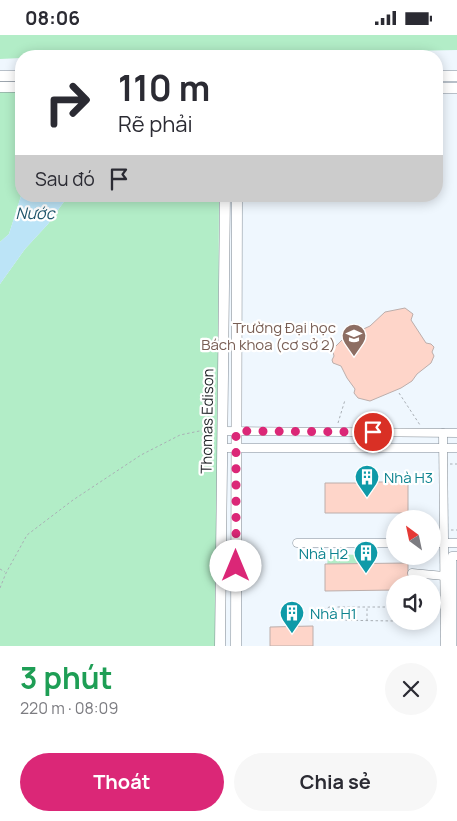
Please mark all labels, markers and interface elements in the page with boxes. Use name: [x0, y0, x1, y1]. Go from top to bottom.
text: 08:06: [25, 5, 80, 31]
text: 110 m: [118, 64, 210, 112]
icon: right: [35, 70, 100, 135]
text: Rẽ phải: [118, 109, 193, 139]
icon: arrive: [105, 165, 133, 193]
text: Sau đó: [35, 166, 95, 192]
water label: Nước: [15, 202, 56, 224]
place label: Trường Đại học Bách khoa (cơ sở 2): [201, 317, 336, 355]
school or university icon: Trường Đại học Bách khoa (cơ sở 2): [341, 323, 367, 357]
street label: Thomas Edison: [196, 368, 218, 474]
pin: [352, 411, 394, 453]
icon: arrive: [359, 418, 387, 446]
building icon: Nhà H3: [354, 464, 380, 498]
place label: Nhà H3: [384, 467, 433, 488]
north arrow: [386, 510, 441, 565]
map controls: [386, 510, 441, 630]
position arrow: [209, 539, 261, 591]
building icon: Nhà H2: [353, 540, 379, 574]
place label: Nhà H2: [299, 543, 348, 564]
button: sound: [386, 575, 441, 630]
building icon: Nhà H1: [279, 600, 305, 634]
place label: Nhà H1: [310, 603, 357, 624]
text: 3 phút: [20, 657, 112, 698]
button: close: [385, 663, 437, 715]
text: 220 m · 08:09: [20, 697, 118, 719]
button: Thoát: [20, 753, 224, 811]
button: Chia sẻ: [234, 753, 437, 811]

